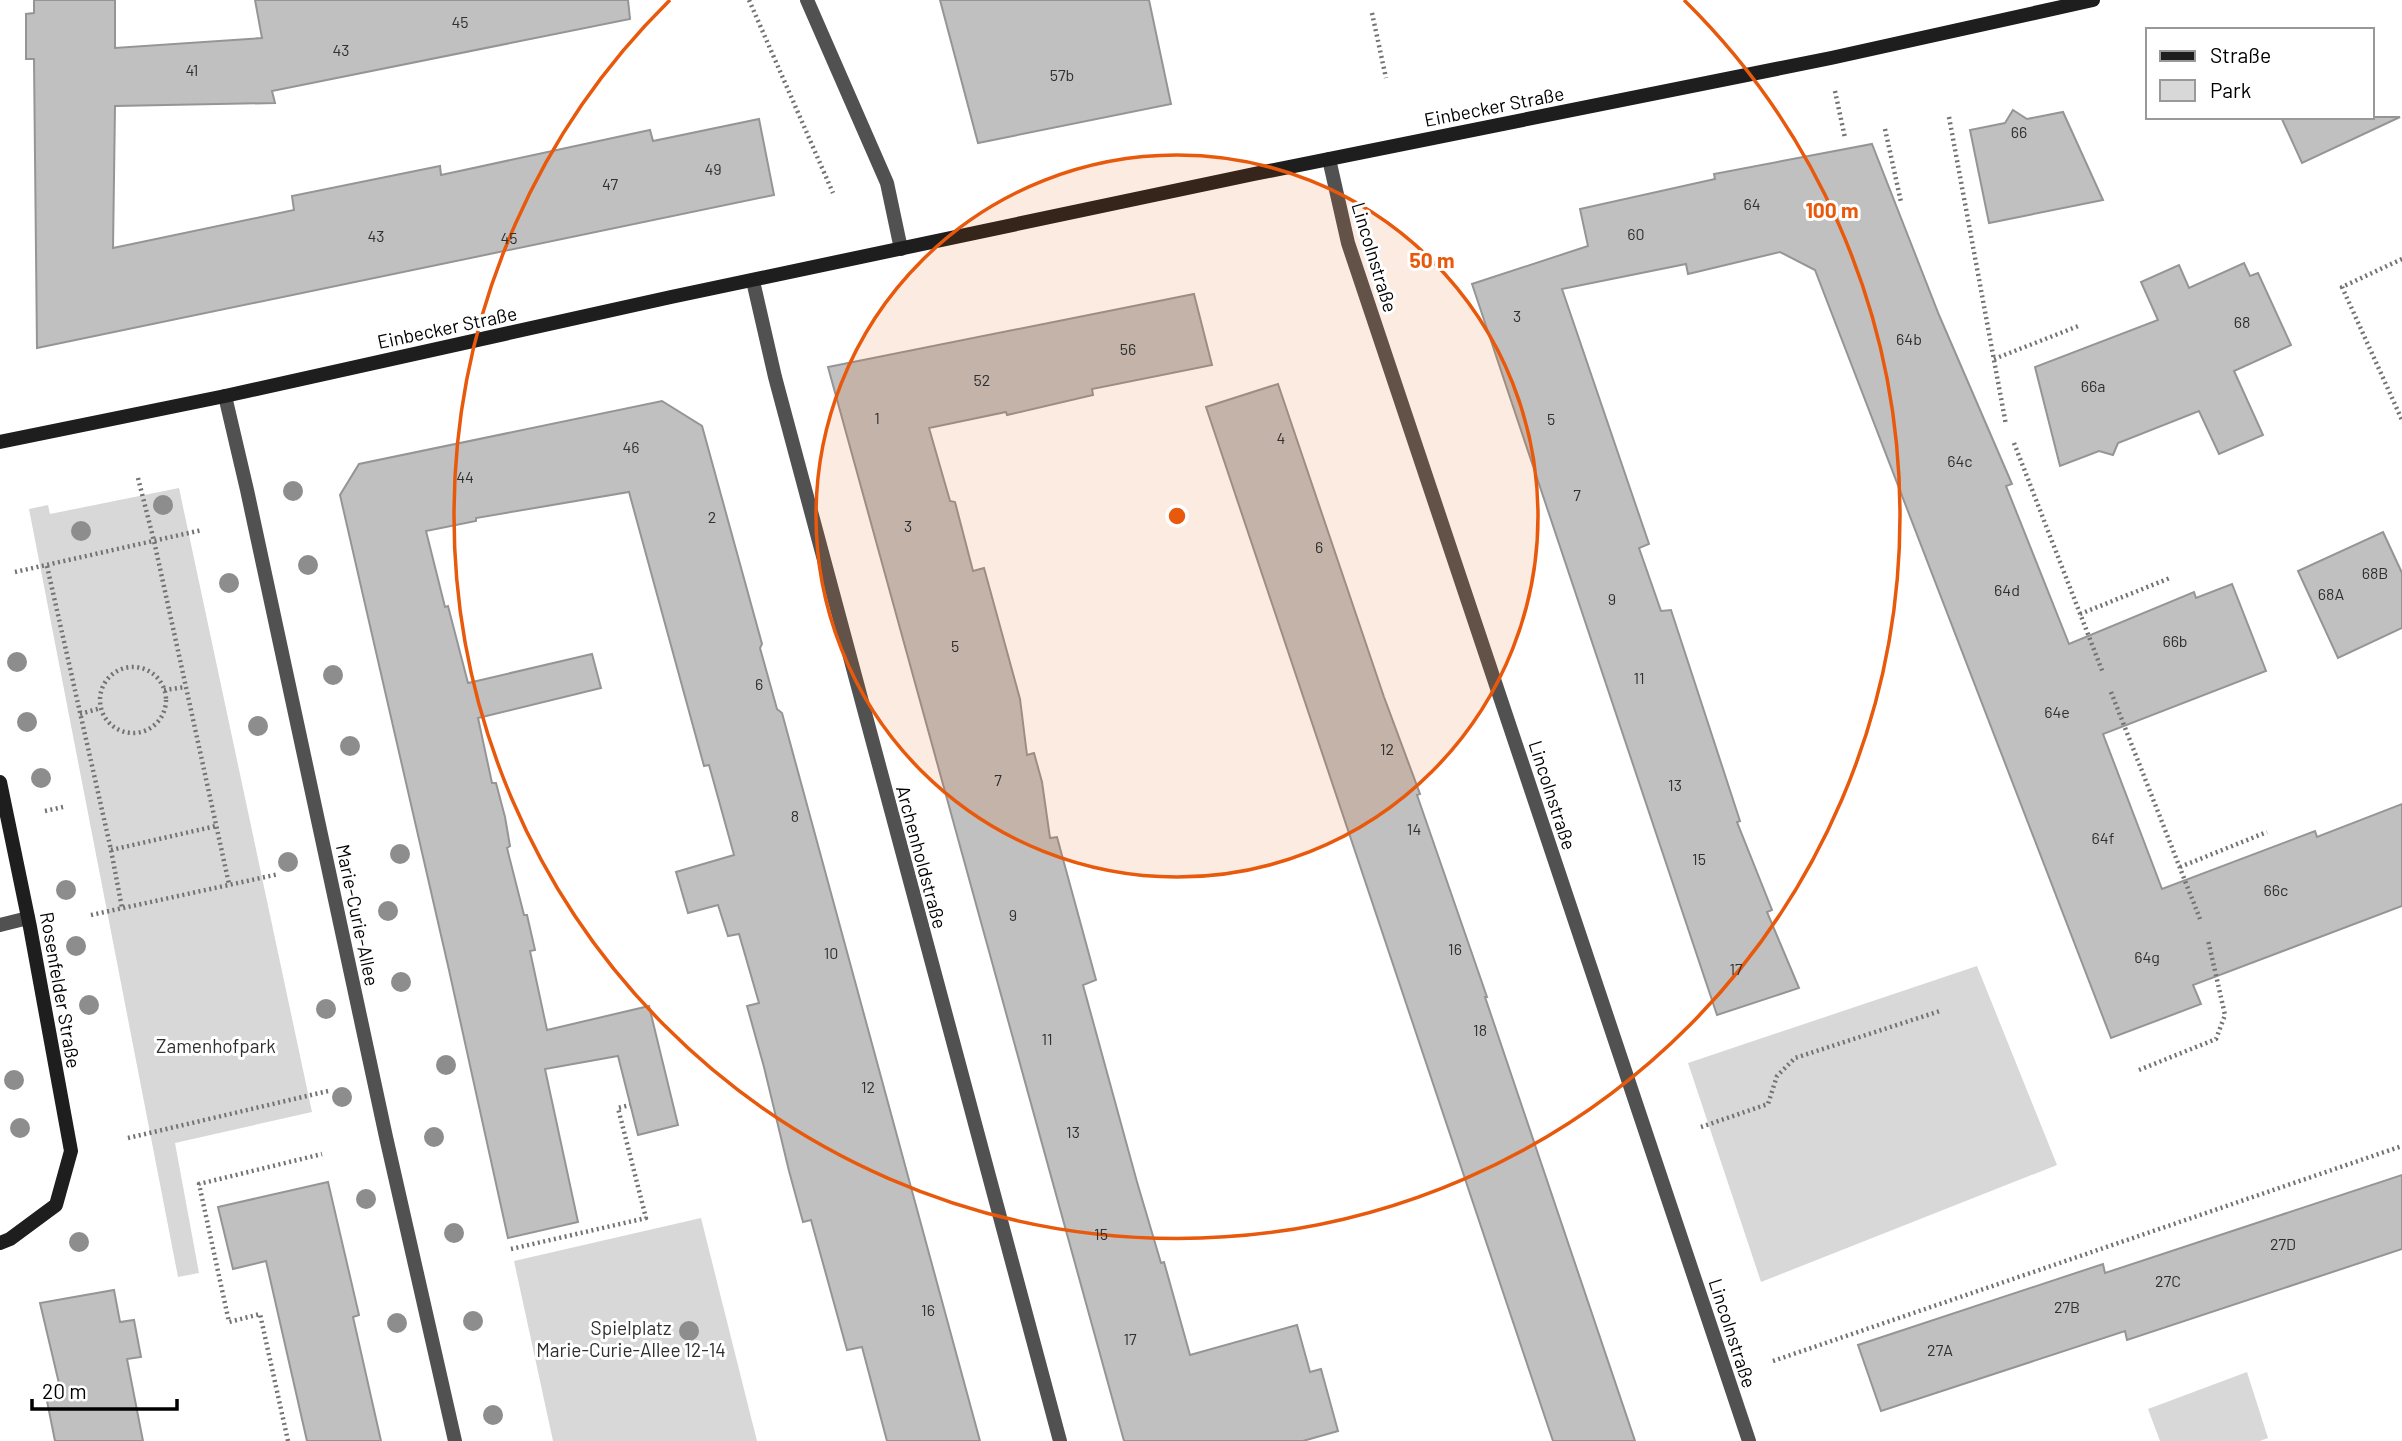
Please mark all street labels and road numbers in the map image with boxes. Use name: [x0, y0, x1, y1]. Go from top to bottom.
street label: Einbecker Straße: [1422, 81, 1566, 131]
street label: Lincolnstraße: [1347, 199, 1403, 315]
street label: Einbecker Straße: [375, 301, 519, 353]
street label: Lincolnstraße: [1524, 737, 1582, 853]
street label: Archenholdstraße: [892, 783, 952, 931]
street label: Marie-Curie-Allee: [332, 842, 384, 988]
street label: Rosenfelder Straße: [36, 910, 86, 1070]
street label: Lincolnstraße: [1704, 1275, 1762, 1391]

